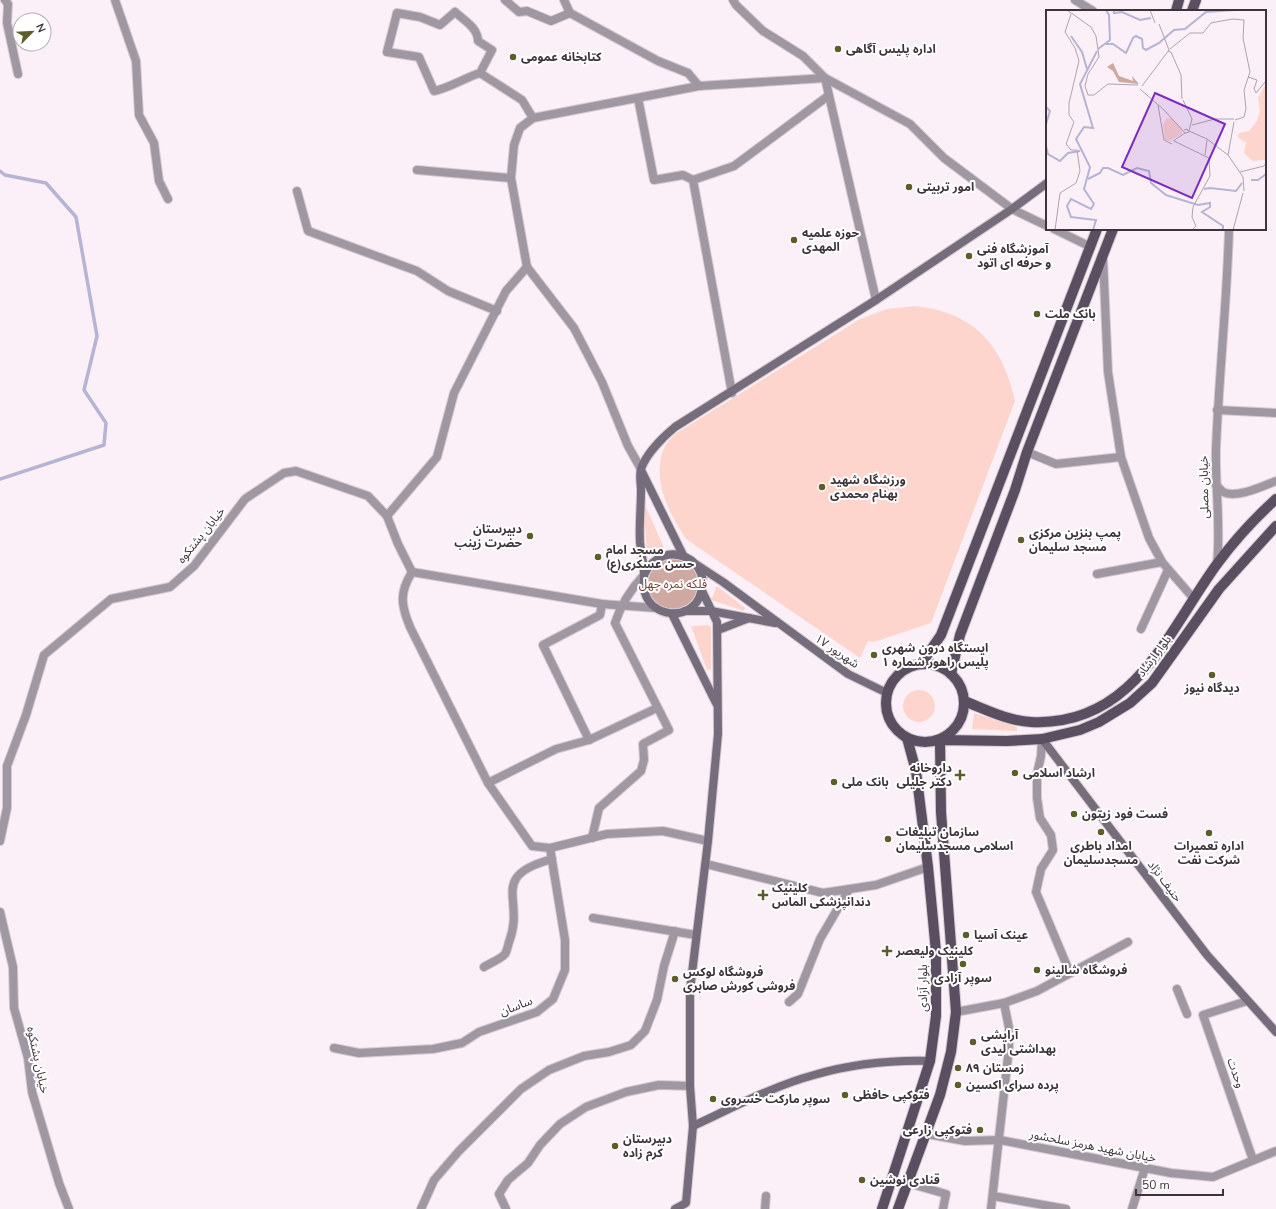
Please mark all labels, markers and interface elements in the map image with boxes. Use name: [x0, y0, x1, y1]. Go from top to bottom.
inset map: [1046, 10, 1266, 230]
north arrow: [12, 12, 52, 52]
text: N: [32, 21, 49, 35]
place label: اداره پلیس آگاهی: [846, 41, 936, 58]
marker: اداره پلیس آگاهی: [833, 44, 843, 54]
place label: کتابخانه عمومی: [521, 49, 602, 65]
marker: کتابخانه عمومی: [508, 52, 518, 62]
place label: امور تربیتی: [917, 179, 974, 195]
marker: امور تربیتی: [904, 182, 914, 192]
place label: حوزه علمیه المهدی: [802, 225, 859, 255]
marker: حوزه علمیه المهدی: [789, 235, 799, 245]
place label: آموزشگاه فنی و حرفه ای اتود: [977, 241, 1051, 271]
marker: آموزشگاه فنی و حرفه ای اتود: [964, 251, 974, 261]
place label: بانک ملت: [1045, 306, 1096, 322]
marker: بانک ملت: [1032, 309, 1042, 319]
street label: خیابان مصلی: [1195, 455, 1213, 519]
place label: ورزشگاه شهید بهنام محمدی: [830, 472, 906, 503]
marker: ورزشگاه شهید بهنام محمدی: [817, 482, 827, 492]
street label: خیابان پشتکوه: [173, 504, 229, 566]
place label: دبیرستان حضرت زینب: [454, 521, 522, 551]
place label: پمپ بنزین مرکزی مسجد سلیمان: [1029, 525, 1121, 555]
marker: دبیرستان حضرت زینب: [525, 531, 535, 541]
marker: پمپ بنزین مرکزی مسجد سلیمان: [1016, 535, 1026, 545]
place label: مسجد امام حسن عسکری(ع): [606, 542, 695, 573]
marker: مسجد امام حسن عسکری(ع): [593, 552, 603, 562]
park label: فلکه نمره چهل: [639, 576, 707, 592]
street label: ۱۷ شهریور: [812, 630, 862, 672]
street label: بلوار ارشاد: [1133, 632, 1175, 680]
place label: ایستگاه درون شهری پلیس راهور شماره ۱: [882, 640, 989, 671]
marker: ایستگاه درون شهری پلیس راهور شماره ۱: [869, 650, 879, 660]
marker: دیدگاه نیوز: [1207, 670, 1217, 680]
place label: دیدگاه نیوز: [1183, 680, 1240, 696]
place label: داروخانه دکتر جلیلی: [896, 760, 952, 790]
place label: ارشاد اسلامی: [1023, 765, 1095, 781]
marker: ارشاد اسلامی: [1010, 768, 1020, 778]
marker: داروخانه دکتر جلیلی: [955, 770, 965, 780]
place label: بانک ملی: [842, 774, 889, 790]
marker: بانک ملی: [829, 777, 839, 787]
place label: فست فود زیتون: [1082, 806, 1168, 822]
marker: فست فود زیتون: [1069, 809, 1079, 819]
place label: سازمان تبلیغات اسلامی مسجدسلیمان: [896, 824, 1013, 854]
marker: امداد باطری مسجدسلیمان: [1096, 827, 1106, 837]
marker: اداره تعمیرات شرکت نفت: [1204, 828, 1214, 838]
marker: سازمان تبلیغات اسلامی مسجدسلیمان: [883, 834, 893, 844]
place label: امداد باطری مسجدسلیمان: [1064, 838, 1138, 868]
place label: اداره تعمیرات شرکت نفت: [1174, 838, 1244, 868]
street label: حنیف نژاد: [1144, 857, 1186, 905]
place label: کلینیک دندانپزشکی الماس: [772, 880, 871, 911]
marker: کلینیک دندانپزشکی الماس: [757, 889, 769, 901]
place label: عینک آسیا: [974, 927, 1029, 943]
marker: عینک آسیا: [961, 930, 971, 940]
place label: کلینیک ولیعصر: [895, 943, 974, 959]
marker: کلینیک ولیعصر: [881, 945, 893, 957]
marker: سوپر آزادی: [958, 959, 968, 969]
place label: فروشگاه شالینو: [1045, 962, 1127, 978]
place label: فروشگاه لوکس فروشی کورش صابری: [683, 964, 795, 994]
street label: بلوار آزادی: [915, 964, 931, 1012]
marker: فروشگاه شالینو: [1032, 965, 1042, 975]
place label: سوپر آزادی: [934, 970, 992, 987]
marker: فروشگاه لوکس فروشی کورش صابری: [670, 974, 680, 984]
street label: ساسان: [497, 992, 535, 1020]
street label: خیابان پشتکوه: [23, 1025, 53, 1095]
place label: آرایشی بهداشتی لیدی: [981, 1027, 1056, 1057]
marker: آرایشی بهداشتی لیدی: [968, 1037, 978, 1047]
street label: وحدت: [1223, 1056, 1249, 1090]
place label: زمستان ۸۹: [966, 1060, 1024, 1076]
marker: زمستان ۸۹: [953, 1063, 963, 1073]
place label: پرده سرای اکسین: [966, 1077, 1059, 1094]
marker: پرده سرای اکسین: [953, 1080, 963, 1090]
place label: فتوکپی حافظی: [853, 1087, 930, 1104]
marker: فتوکپی حافظی: [840, 1090, 850, 1100]
place label: سوپر مارکت خسروی: [721, 1091, 830, 1108]
marker: سوپر مارکت خسروی: [708, 1094, 718, 1104]
place label: فتوکپی زارعی: [903, 1122, 972, 1139]
marker: فتوکپی زارعی: [975, 1125, 985, 1135]
street label: خیابان شهید هرمز سلحشور: [1027, 1126, 1158, 1166]
place label: دبیرستان کرم زاده: [623, 1131, 672, 1162]
marker: دبیرستان کرم زاده: [610, 1141, 620, 1151]
scale bar: [1136, 1171, 1223, 1197]
place label: قنادی نوشین: [870, 1172, 940, 1188]
marker: قنادی نوشین: [857, 1175, 867, 1185]
text: 50 m: [1142, 1177, 1170, 1193]

